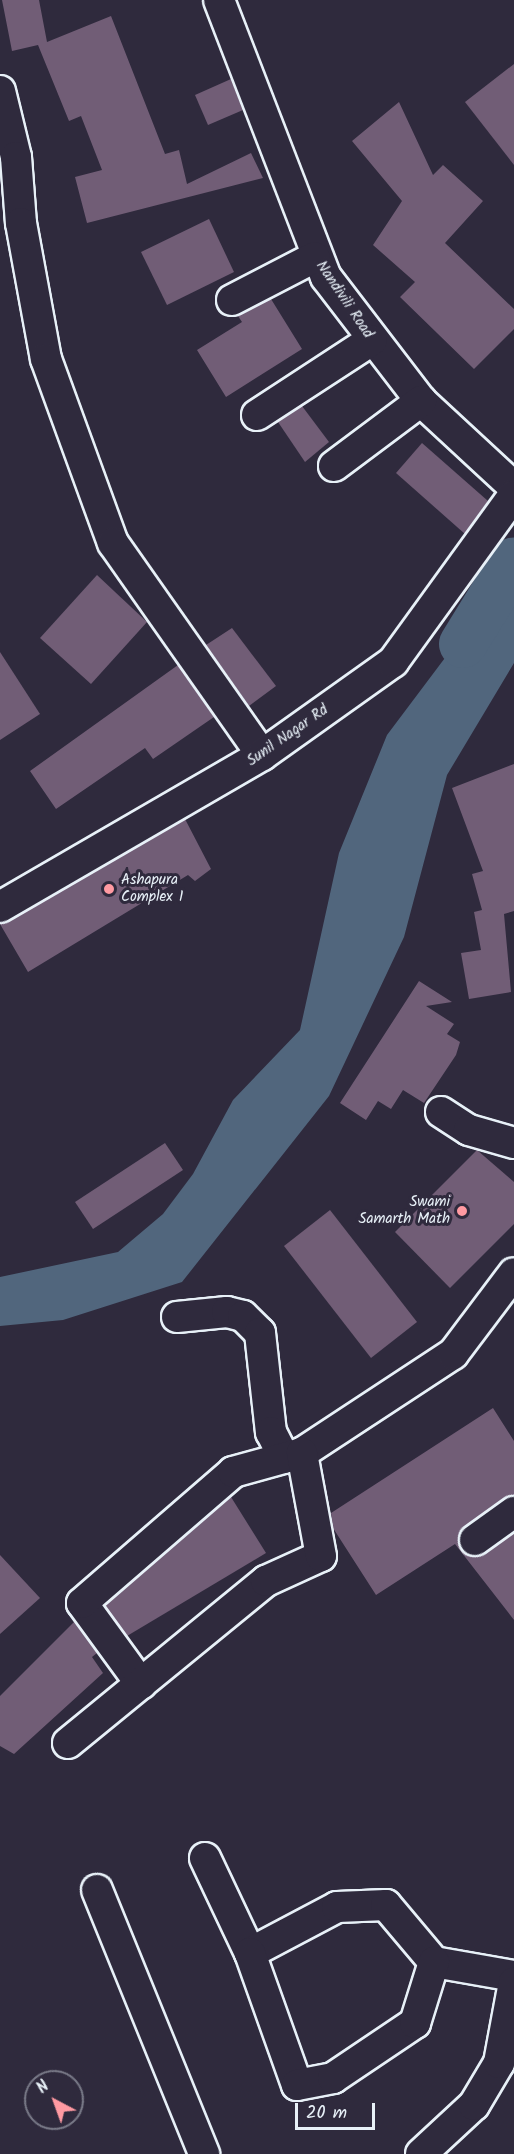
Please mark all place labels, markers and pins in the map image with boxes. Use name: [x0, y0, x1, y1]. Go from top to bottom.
place label: Ashapura Complex 1: [121, 871, 183, 906]
marker: Ashapura Complex 1: [102, 882, 116, 896]
place label: Swami Samarth Math: [358, 1193, 450, 1228]
marker: Swami Samarth Math: [455, 1204, 469, 1218]

